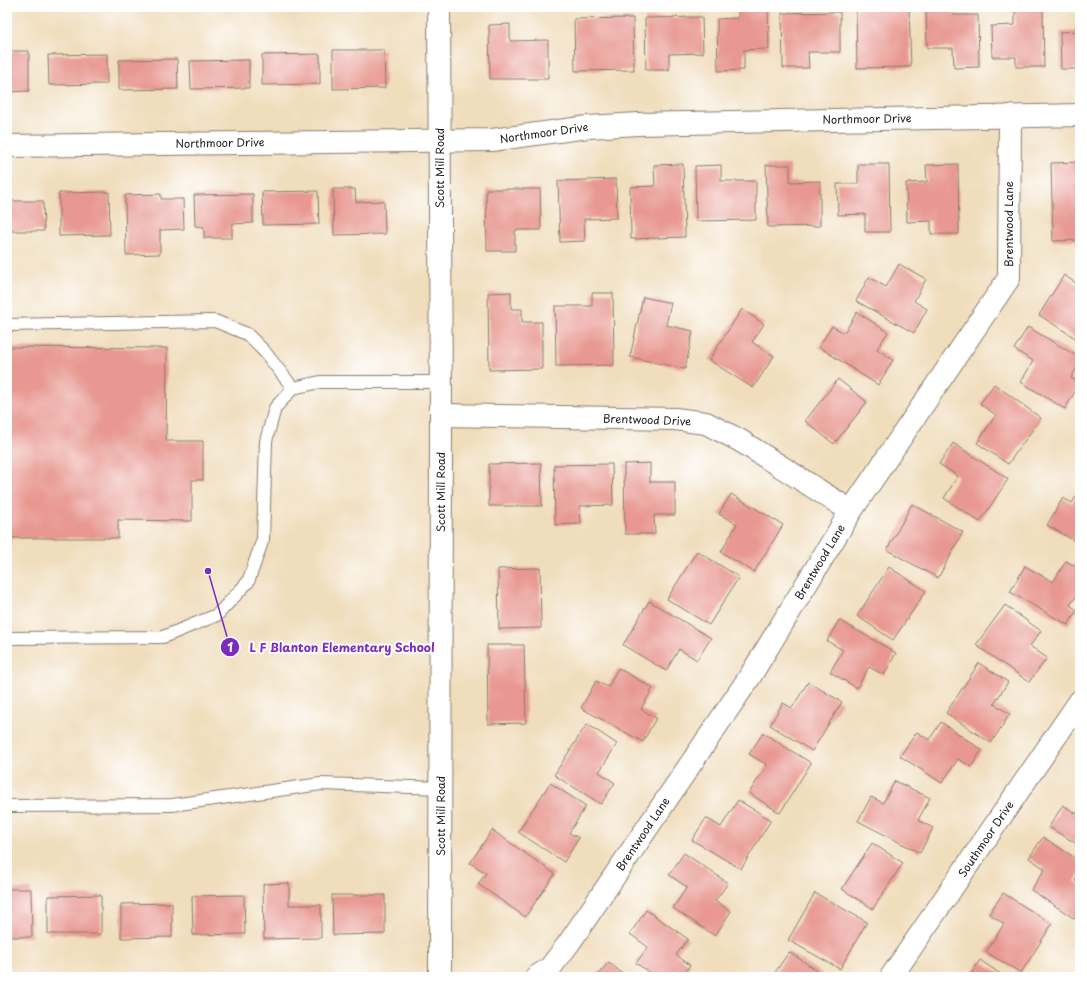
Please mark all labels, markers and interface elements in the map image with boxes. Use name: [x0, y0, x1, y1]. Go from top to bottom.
street label: Northmoor Drive: [822, 109, 912, 128]
street label: Northmoor Drive: [499, 118, 589, 147]
street label: Scott Mill Road: [431, 128, 448, 208]
street label: Northmoor Drive: [175, 133, 265, 152]
street label: Brentwood Lane: [1000, 181, 1017, 267]
street label: Brentwood Drive: [603, 409, 692, 430]
street label: Scott Mill Road: [432, 452, 449, 532]
street label: Brentwood Lane: [790, 521, 849, 603]
callout: L F Blanton Elementary School: [220, 635, 443, 659]
text: 1: [227, 638, 233, 656]
text: L F Blanton Elementary School: [249, 638, 435, 656]
street label: Scott Mill Road: [432, 776, 449, 856]
street label: Brentwood Lane: [612, 793, 674, 874]
street label: Southmoor Drive: [954, 797, 1018, 880]

